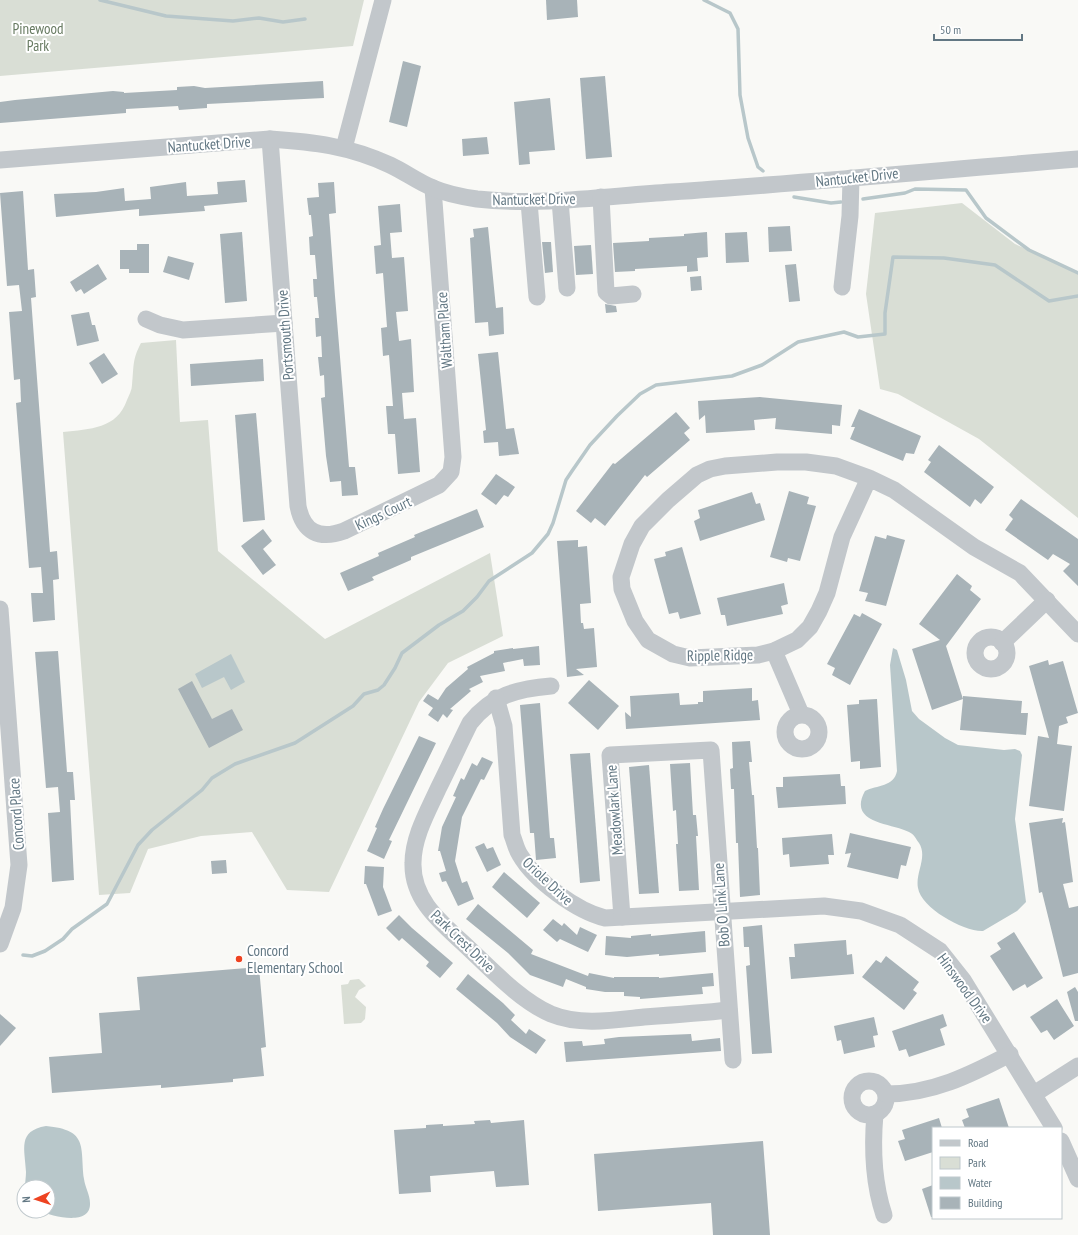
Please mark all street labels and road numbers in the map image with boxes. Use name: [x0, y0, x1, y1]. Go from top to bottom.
street label: Nantucket Drive: [167, 132, 251, 156]
street label: Nantucket Drive: [815, 163, 899, 191]
street label: Nantucket Drive: [492, 189, 576, 209]
street label: Portsmouth Drive: [272, 289, 298, 381]
street label: Waltham Place: [432, 291, 456, 369]
street label: Kings Court: [352, 492, 414, 534]
street label: Ripple Ridge: [687, 645, 753, 665]
street label: Meadowlark Lane: [601, 764, 627, 856]
street label: Concord Place: [4, 777, 28, 851]
street label: Oriole Drive: [519, 853, 577, 909]
street label: Bob O Link Lane: [709, 862, 733, 948]
street label: Park Crest Drive: [427, 906, 499, 976]
street label: Hinswood Drive: [933, 949, 997, 1027]

